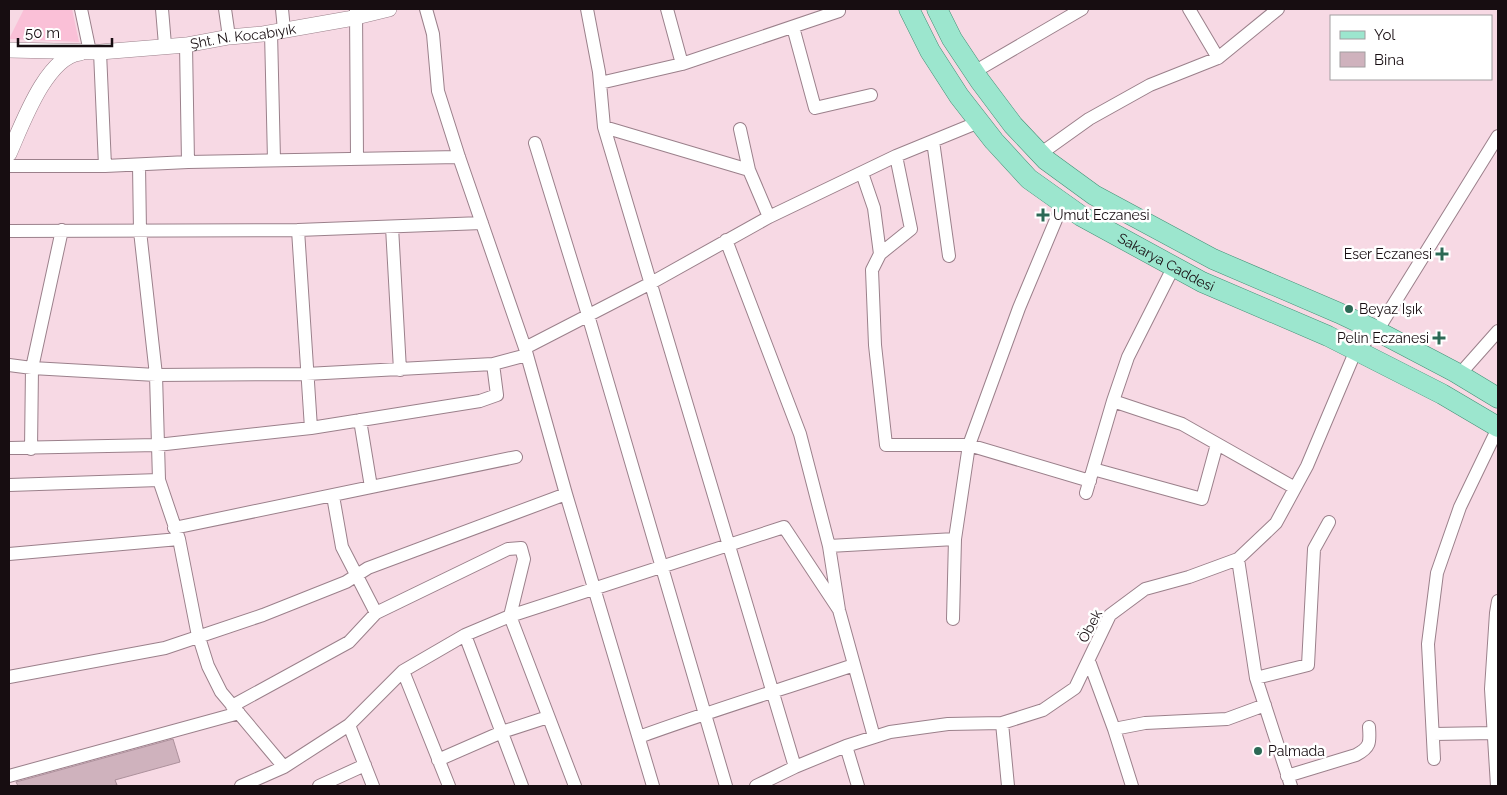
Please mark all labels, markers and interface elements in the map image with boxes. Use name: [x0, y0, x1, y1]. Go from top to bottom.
scale bar: [18, 15, 111, 47]
legend: [1330, 15, 1492, 80]
street label: Şht. N. Kocabıyık: [189, 20, 298, 52]
text: 50 m: [25, 24, 60, 42]
text: Yol: [1374, 26, 1396, 44]
text: Bina: [1374, 51, 1404, 69]
place label: Umut Eczanesi: [1053, 207, 1150, 223]
marker: Umut Eczanesi: [1037, 209, 1049, 221]
street label: Sakarya Caddesi: [1115, 230, 1217, 294]
place label: Eser Eczanesi: [1344, 246, 1432, 262]
marker: Eser Eczanesi: [1436, 248, 1448, 260]
place label: Beyaz Işık: [1359, 301, 1423, 317]
marker: Beyaz Işık: [1343, 303, 1355, 315]
place label: Pelin Eczanesi: [1337, 330, 1429, 346]
marker: Pelin Eczanesi: [1433, 332, 1445, 344]
street label: Öbek: [1073, 605, 1106, 645]
place label: Palmada: [1268, 743, 1325, 759]
marker: Palmada: [1252, 745, 1264, 757]

